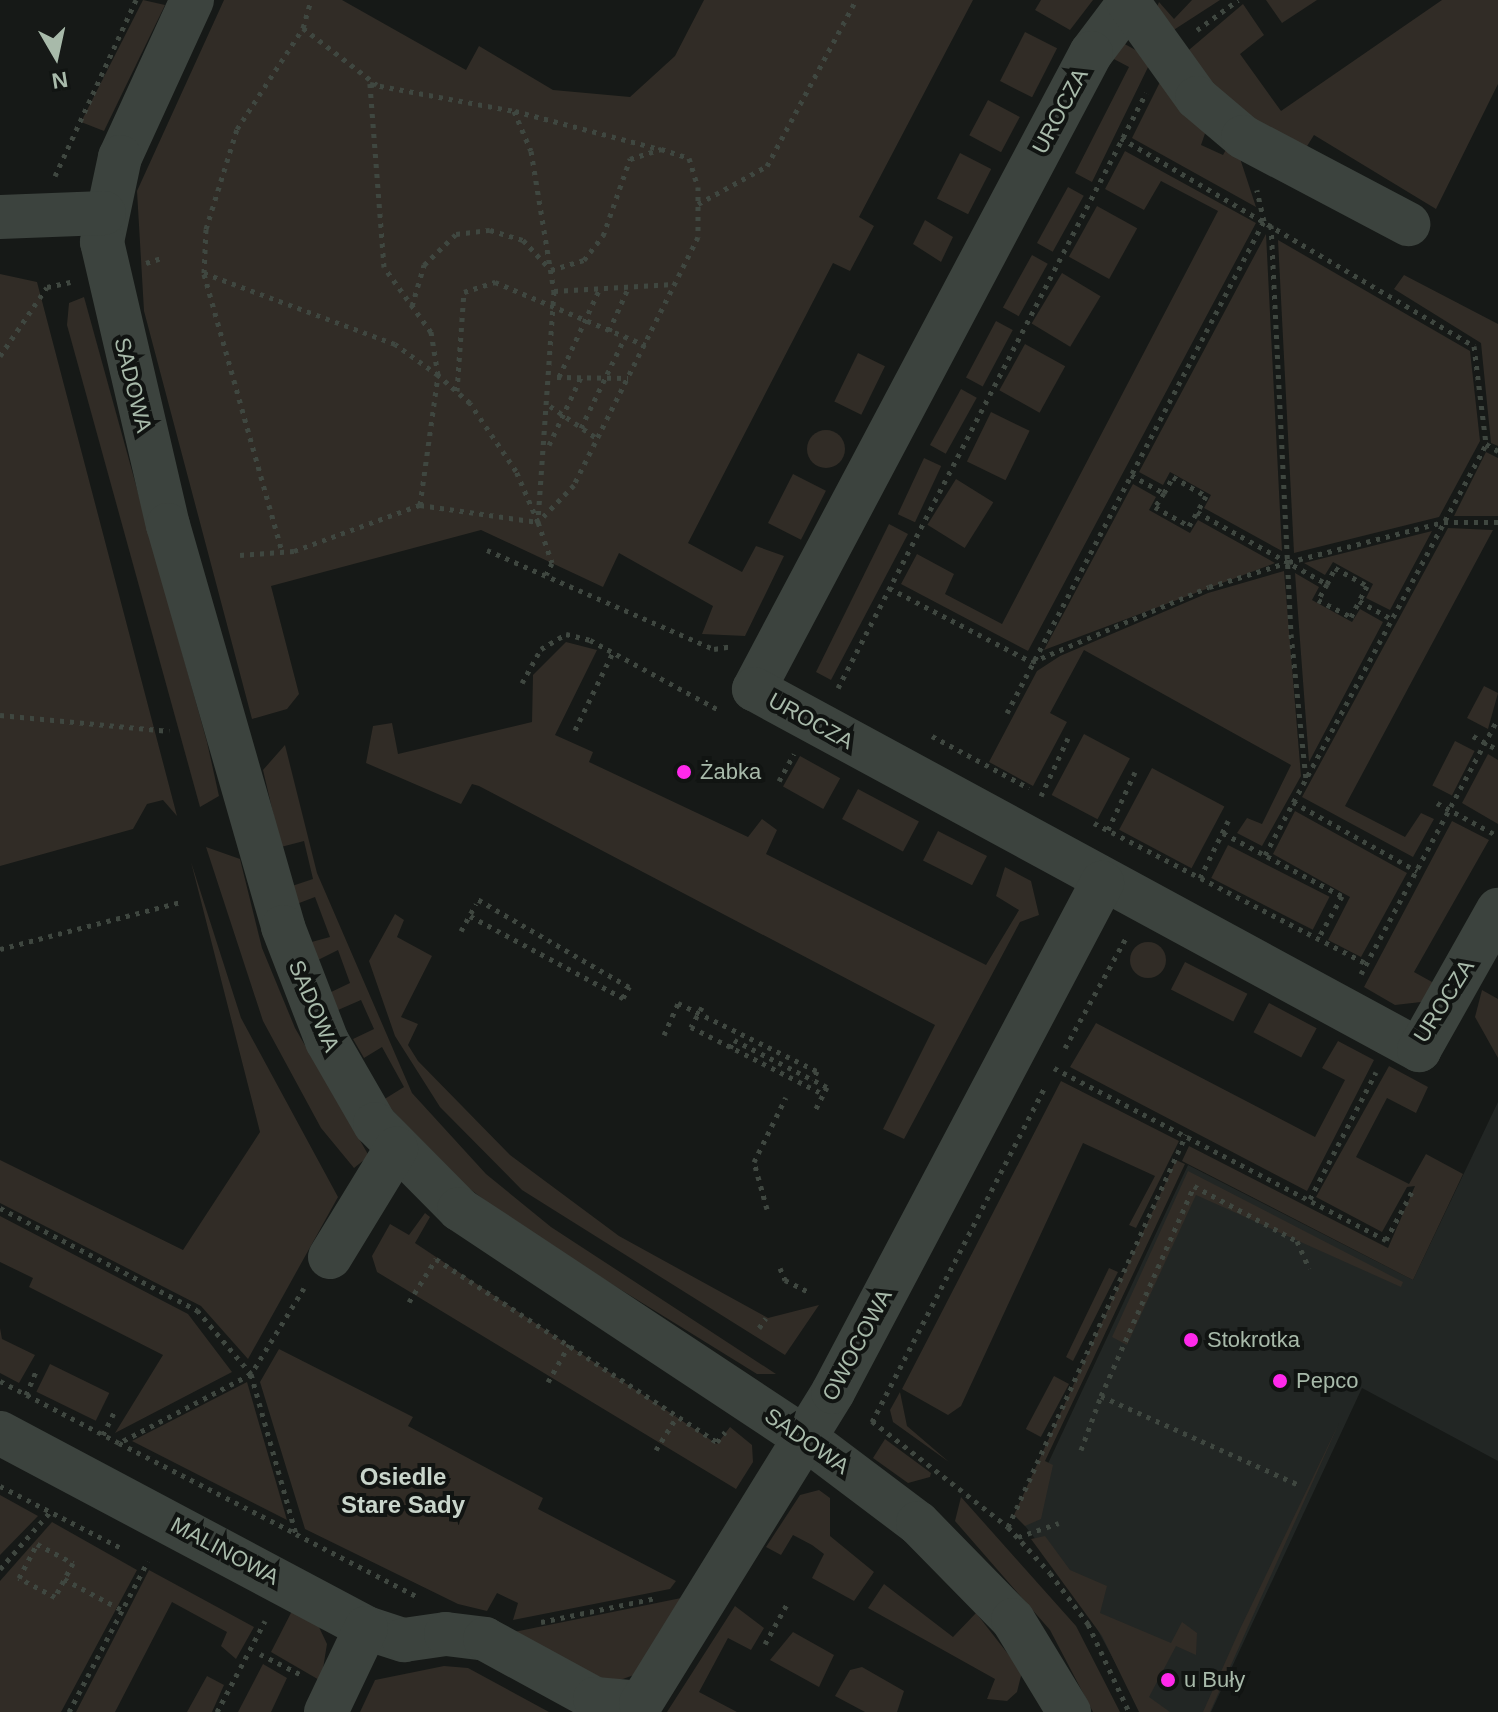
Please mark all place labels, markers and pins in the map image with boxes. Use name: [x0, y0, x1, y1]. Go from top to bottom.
place label: Żabka: [700, 759, 761, 785]
marker: Żabka: [675, 763, 693, 781]
place label: Stokrotka: [1207, 1327, 1300, 1353]
marker: Stokrotka: [1182, 1331, 1200, 1349]
place label: Pepco: [1296, 1368, 1358, 1394]
marker: Pepco: [1271, 1372, 1289, 1390]
place label: u Buły: [1184, 1667, 1245, 1693]
marker: u Buły: [1159, 1671, 1177, 1689]

